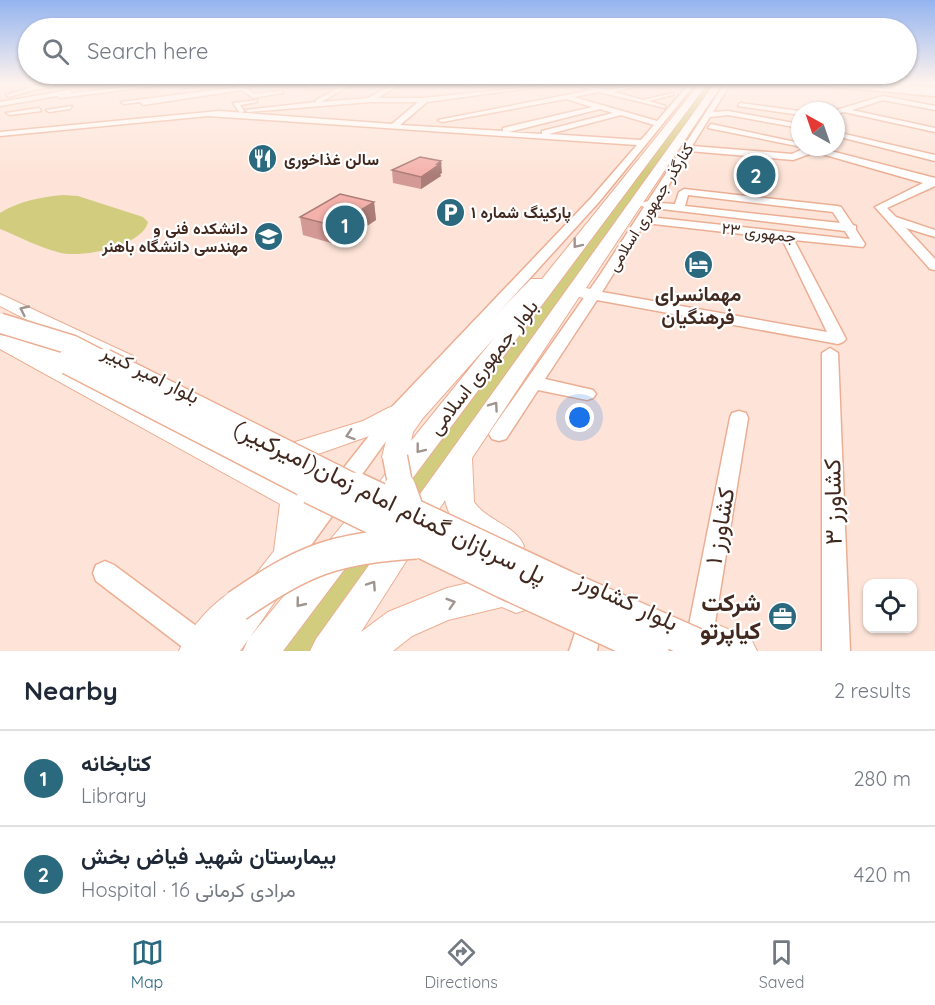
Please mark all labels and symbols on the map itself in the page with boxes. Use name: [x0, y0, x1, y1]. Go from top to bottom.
north arrow: [791, 102, 845, 156]
street label: کنارگذر جمهوری اسلامی: [602, 139, 698, 275]
restaurant icon: سالن غذاخوری: [247, 143, 279, 175]
place label: سالن غذاخوری: [284, 149, 379, 170]
pin: 2: [736, 152, 776, 198]
parking icon: پارکینگ شماره ۱: [434, 196, 466, 228]
pin: 1: [326, 202, 364, 248]
place label: پارکینگ شماره ۱: [471, 202, 571, 224]
place label: دانشکده فنی و مهندسی دانشگاه باهنر: [101, 218, 248, 257]
street label: ۲۳ جمهوری: [720, 218, 798, 248]
school or university icon: دانشکده فنی و مهندسی دانشگاه باهنر: [253, 221, 285, 253]
one-way arrow: [574, 238, 585, 249]
hotel icon: مهمانسرای فرهنگیان: [682, 248, 714, 280]
place label: مهمانسرای فرهنگیان: [655, 281, 742, 330]
street label: بلوار جمهوری اسلامی: [422, 294, 544, 440]
one-way arrow: [19, 306, 30, 318]
street label: بلوار امیر کبیر: [97, 338, 204, 410]
one-way arrow: [487, 402, 498, 413]
your location: [565, 403, 594, 432]
street label: پل سربازان گمنام امام زمان(امیرکبیر): [228, 412, 552, 592]
one-way arrow: [345, 428, 356, 440]
one-way arrow: [416, 442, 427, 453]
street label: کشاورز ۳: [816, 459, 849, 545]
street label: کشاورز ۱: [698, 485, 741, 567]
street label: بلوار کشاورز: [570, 563, 683, 638]
one-way arrow: [365, 581, 377, 591]
place label: شرکت کیاپرتو: [700, 587, 761, 647]
one-way arrow: [297, 596, 308, 607]
one-way arrow: [445, 598, 456, 610]
office icon: شرکت کیاپرتو: [766, 601, 798, 633]

